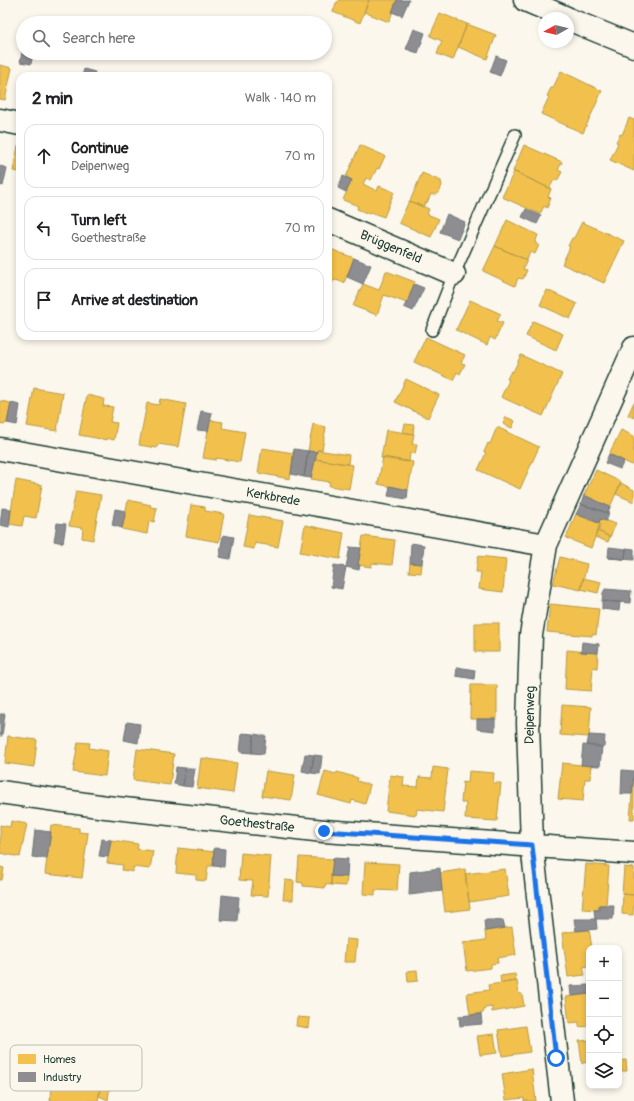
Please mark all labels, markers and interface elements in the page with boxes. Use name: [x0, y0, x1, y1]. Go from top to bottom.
north arrow: [538, 12, 574, 48]
search box: [16, 16, 332, 60]
icon: search: [30, 27, 52, 49]
text: Search here: [62, 29, 135, 48]
text: 2 min: [32, 88, 73, 109]
text: Walk · 140 m: [245, 90, 316, 106]
text: Continue: [71, 139, 129, 158]
icon: ahead: [33, 145, 55, 167]
text: 70 m: [285, 148, 315, 164]
text: Deipenweg: [71, 158, 129, 174]
text: Turn left: [71, 211, 127, 230]
icon: left: [33, 217, 55, 239]
text: 70 m: [285, 220, 315, 236]
street label: Brüggenfeld: [358, 227, 424, 267]
text: Goethestraße: [71, 230, 146, 246]
icon: arrive: [33, 289, 55, 311]
text: Arrive at destination: [71, 291, 198, 310]
street label: Kerkbrede: [245, 484, 302, 510]
street label: Deipenweg: [521, 685, 539, 744]
street label: Goethestraße: [219, 812, 296, 836]
route end: [315, 822, 333, 840]
map controls: [586, 945, 622, 1089]
button: +: [586, 945, 622, 981]
button: −: [586, 981, 622, 1017]
button: locate: [586, 1017, 622, 1053]
legend: [10, 1045, 142, 1091]
route start: [547, 1049, 565, 1067]
text: Homes: [43, 1053, 76, 1066]
button: layers: [586, 1053, 622, 1089]
text: Industry: [43, 1071, 82, 1084]

